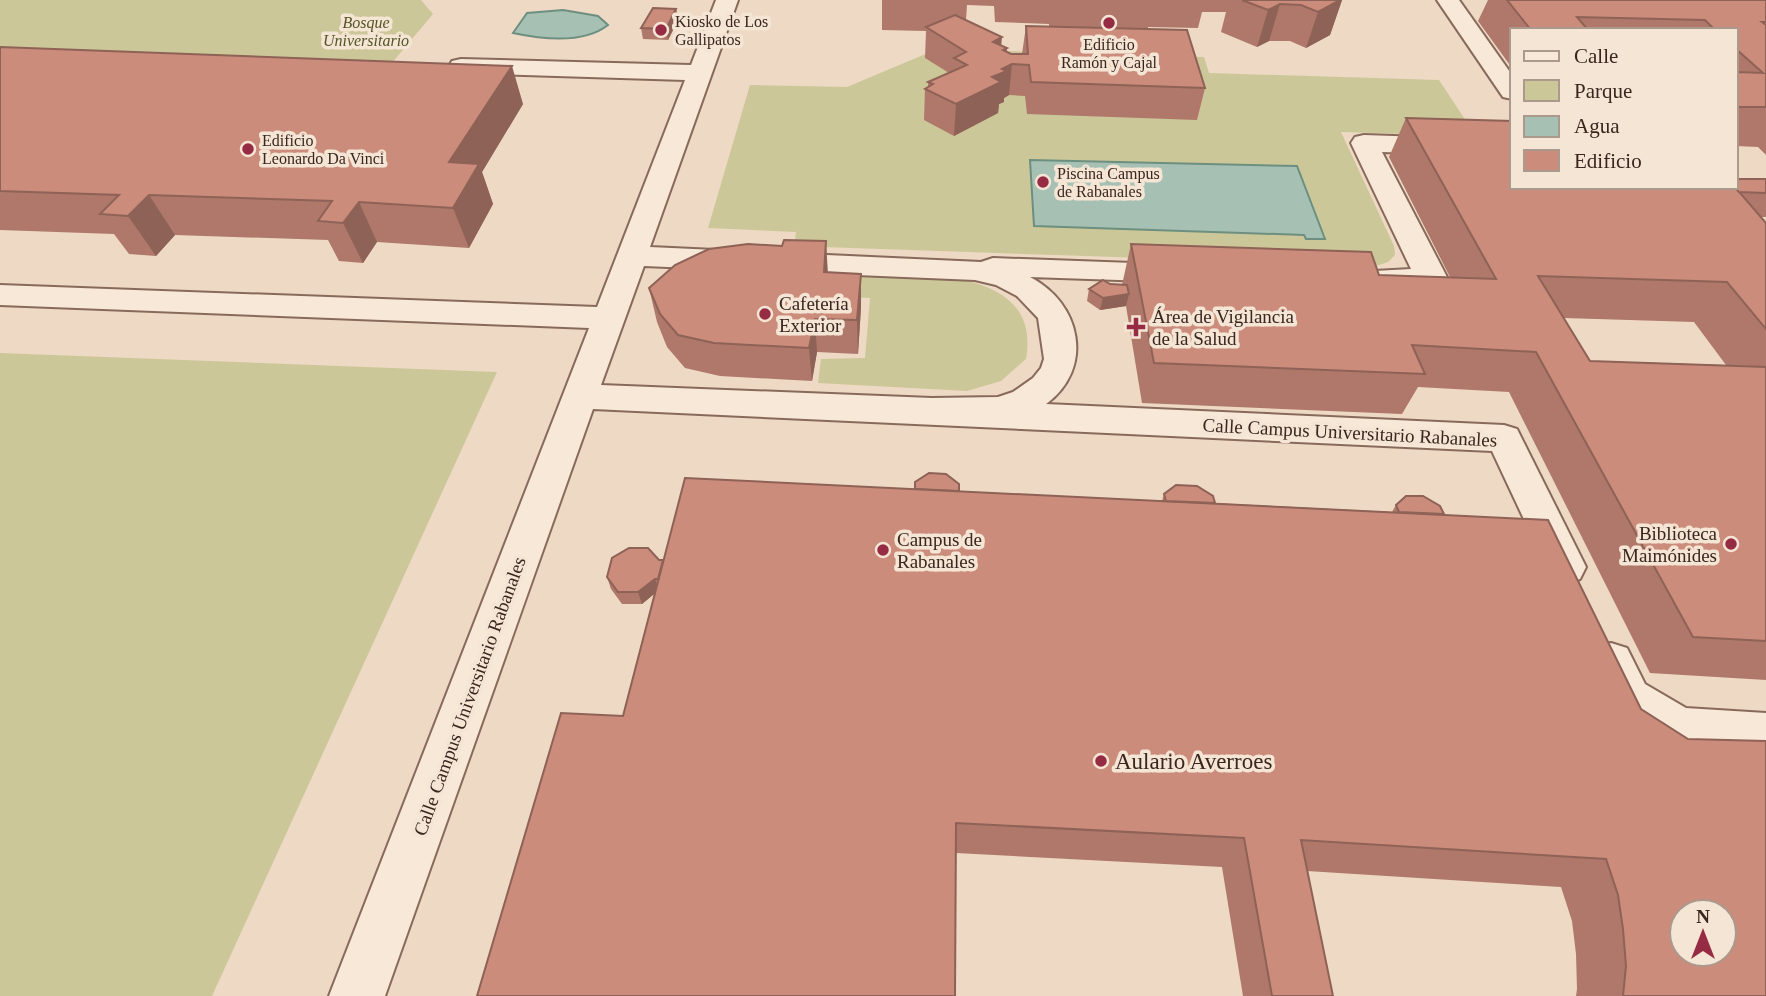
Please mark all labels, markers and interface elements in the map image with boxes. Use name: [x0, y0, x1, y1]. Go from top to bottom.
place label: Kiosko de Los Gallipatos: [675, 13, 768, 49]
park label: Bosque Universitario: [323, 14, 409, 49]
marker: Edificio Ramón y Cajal: [1101, 15, 1117, 31]
marker: Kiosko de Los Gallipatos: [653, 22, 669, 38]
legend: [1510, 28, 1738, 189]
place label: Edificio Ramón y Cajal: [1061, 36, 1158, 72]
text: Calle: [1574, 44, 1618, 68]
text: Parque: [1574, 79, 1632, 103]
text: Agua: [1574, 114, 1620, 138]
place label: Edificio Leonardo Da Vinci: [262, 132, 385, 167]
marker: Edificio Leonardo Da Vinci: [240, 141, 256, 157]
text: Edificio: [1574, 149, 1642, 173]
place label: Piscina Campus de Rabanales: [1057, 165, 1160, 200]
marker: Piscina Campus de Rabanales: [1035, 174, 1051, 190]
place label: Cafetería Exterior: [779, 293, 849, 336]
marker: Cafetería Exterior: [757, 306, 773, 322]
place label: Área de Vigilancia de la Salud: [1152, 306, 1295, 349]
marker: Área de Vigilancia de la Salud: [1126, 317, 1146, 337]
street label: Calle Campus Universitario Rabanales: [1202, 414, 1498, 451]
place label: Biblioteca Maimónides: [1622, 523, 1718, 566]
place label: Campus de Rabanales: [897, 529, 982, 572]
marker: Biblioteca Maimónides: [1723, 536, 1739, 552]
marker: Campus de Rabanales: [875, 542, 891, 558]
street label: Calle Campus Universitario Rabanales: [409, 554, 530, 838]
place label: Aulario Averroes: [1115, 749, 1272, 774]
marker: Aulario Averroes: [1093, 753, 1109, 769]
north arrow: [1668, 898, 1738, 968]
text: N: [1696, 906, 1710, 927]

